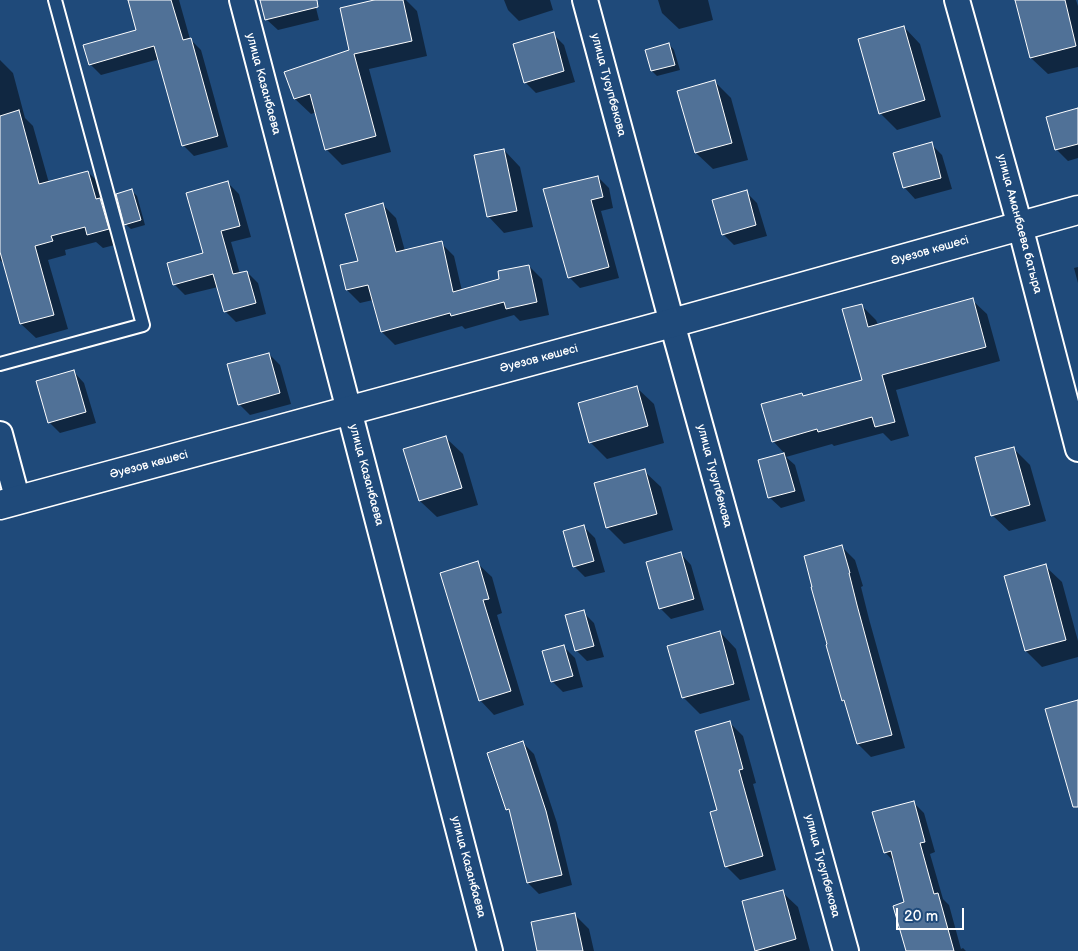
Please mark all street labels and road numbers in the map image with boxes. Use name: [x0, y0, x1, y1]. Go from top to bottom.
street label: улица Казанбаева: [243, 32, 283, 136]
street label: улица Тусупбекова: [587, 32, 629, 138]
street label: улица Аманбаева батыра: [993, 152, 1045, 296]
street label: Әуезов көшесі: [889, 233, 971, 269]
street label: Әуезов көшесі: [498, 342, 580, 376]
street label: улица Казанбаева: [346, 423, 386, 527]
street label: улица Тусупбекова: [693, 423, 735, 529]
street label: Әуезов көшесі: [108, 448, 190, 482]
street label: улица Тусупбекова: [801, 813, 843, 919]
street label: улица Казанбаева: [448, 815, 488, 919]

